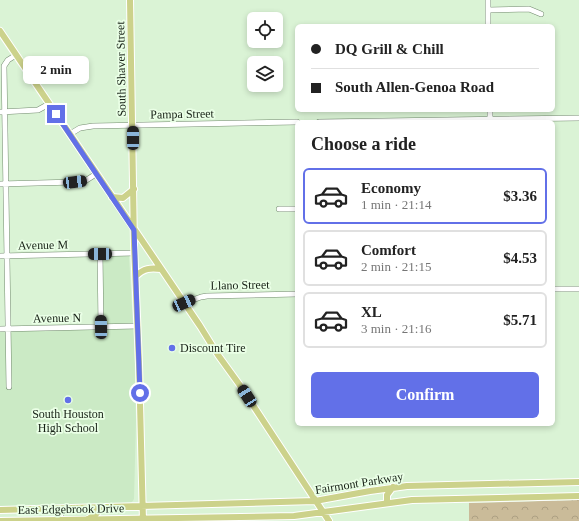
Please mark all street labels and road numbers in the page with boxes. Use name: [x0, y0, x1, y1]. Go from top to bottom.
street label: South Shaver Street: [113, 21, 129, 117]
street label: Pampa Street: [150, 106, 215, 122]
street label: Avenue M: [18, 238, 68, 252]
street label: Llano Street: [210, 277, 270, 293]
street label: Avenue N: [33, 311, 81, 325]
street label: Fairmont Parkway: [314, 469, 404, 497]
street label: East Edgebrook Drive: [18, 501, 124, 517]

